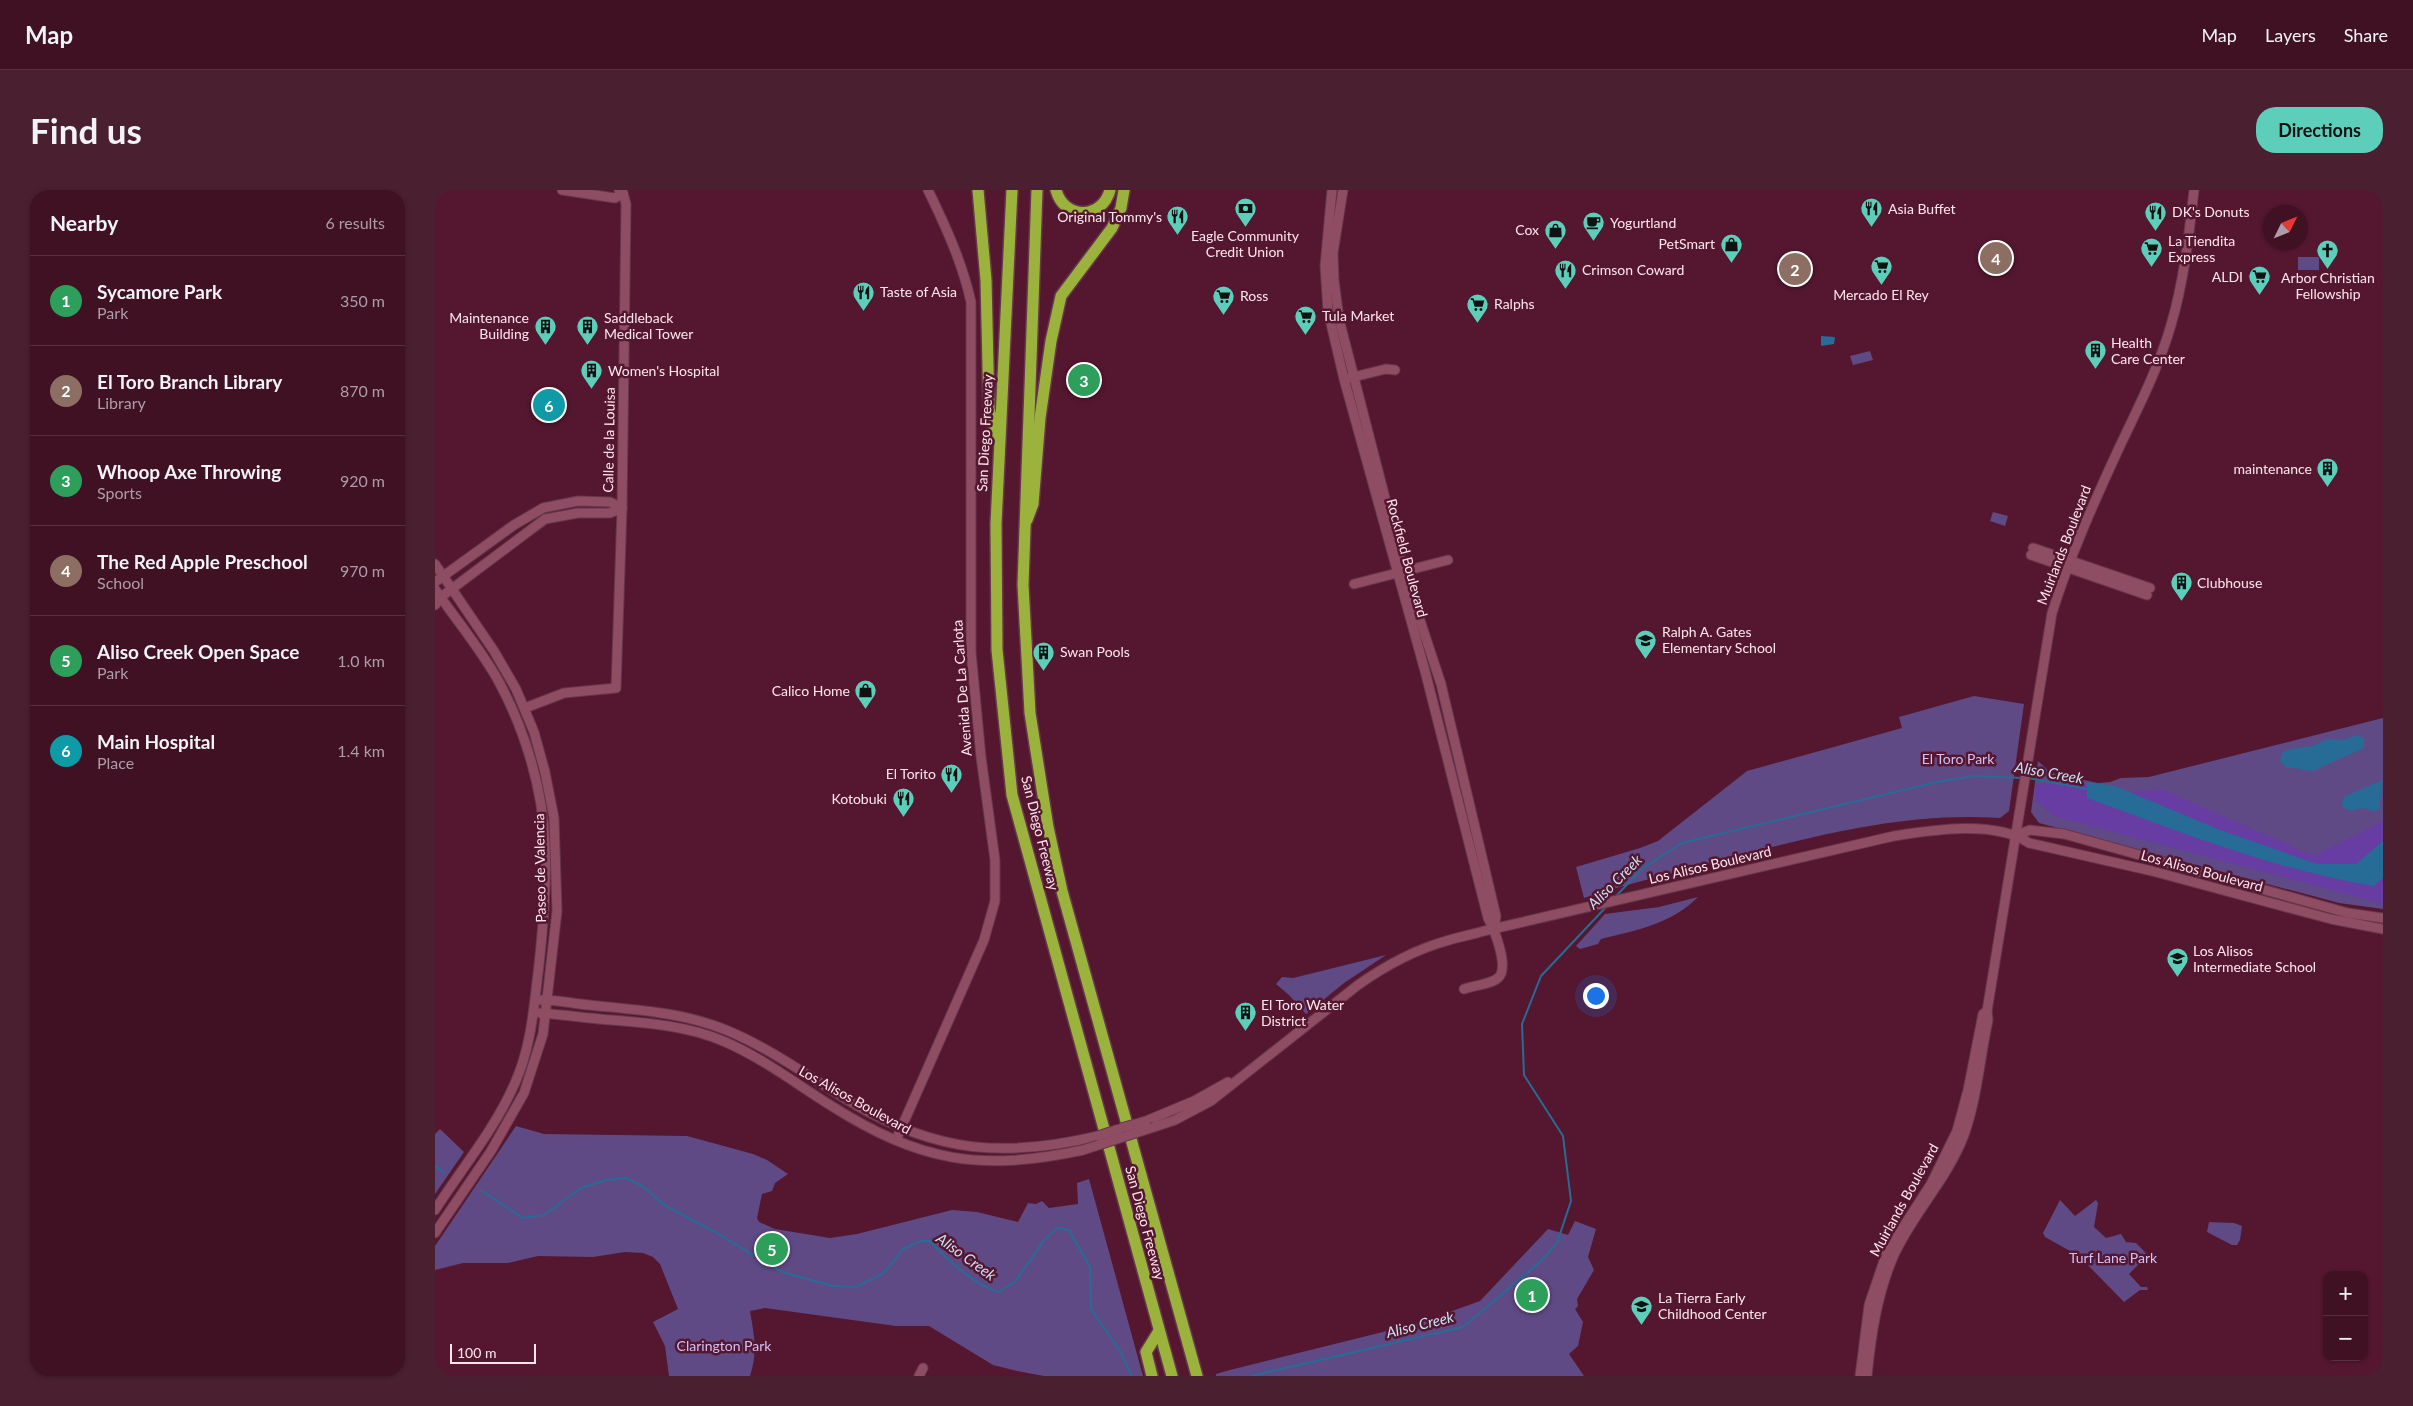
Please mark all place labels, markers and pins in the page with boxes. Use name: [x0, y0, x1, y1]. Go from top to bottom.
bank icon: Eagle Community Credit Union: [1233, 196, 1257, 227]
restaurant icon: Asia Buffet: [1860, 197, 1884, 228]
place label: Asia Buffet: [1888, 200, 1956, 217]
restaurant icon: DK's Donuts: [2144, 200, 2168, 231]
place label: DK's Donuts: [2172, 203, 2250, 220]
restaurant icon: Original Tommy's: [1166, 205, 1190, 236]
place label: Original Tommy's: [1057, 208, 1162, 225]
cafe icon: Yogurtland: [1582, 211, 1606, 242]
place label: Yogurtland: [1610, 214, 1676, 231]
shop icon: Cox: [1543, 218, 1567, 249]
place label: Cox: [1515, 221, 1539, 238]
place label: Eagle Community Credit Union: [1191, 227, 1300, 260]
shop icon: PetSmart: [1719, 232, 1743, 263]
place label: La Tiendita Express: [2168, 232, 2235, 265]
place label: PetSmart: [1659, 235, 1715, 252]
supermarket icon: La Tiendita Express: [2140, 237, 2164, 268]
church icon: Arbor Christian Fellowship: [2316, 238, 2340, 269]
pin: 4: [1980, 239, 2012, 277]
pin: 2: [1779, 250, 1811, 288]
supermarket icon: Mercado El Rey: [1869, 255, 1893, 286]
restaurant icon: Crimson Coward: [1554, 258, 1578, 289]
place label: Crimson Coward: [1582, 261, 1684, 278]
supermarket icon: ALDI: [2247, 265, 2271, 296]
place label: ALDI: [2212, 268, 2243, 285]
place label: Arbor Christian Fellowship: [2281, 269, 2375, 302]
restaurant icon: Taste of Asia: [852, 280, 876, 311]
place label: Taste of Asia: [880, 283, 957, 300]
supermarket icon: Ross: [1212, 284, 1236, 315]
place label: Mercado El Rey: [1833, 286, 1930, 303]
place label: Ross: [1240, 287, 1268, 304]
supermarket icon: Ralphs: [1466, 292, 1490, 323]
place label: Ralphs: [1494, 295, 1535, 312]
supermarket icon: Tula Market: [1294, 304, 1318, 335]
place label: Tula Market: [1322, 307, 1394, 324]
place label: Maintenance Building: [449, 309, 529, 342]
place label: Saddleback Medical Tower: [604, 309, 693, 342]
building icon: Maintenance Building: [533, 314, 557, 345]
building icon: Saddleback Medical Tower: [576, 314, 600, 345]
place label: Health Care Center: [2111, 334, 2185, 367]
building icon: Health Care Center: [2083, 339, 2107, 370]
building icon: Women's Hospital: [580, 359, 604, 390]
pin: 3: [1068, 361, 1100, 399]
place label: Women's Hospital: [608, 362, 720, 379]
pin: 6: [533, 386, 565, 424]
building icon: maintenance: [2316, 457, 2340, 488]
place label: maintenance: [2234, 460, 2312, 477]
building icon: Clubhouse: [2169, 571, 2193, 602]
place label: Clubhouse: [2197, 574, 2262, 591]
place label: Ralph A. Gates Elementary School: [1662, 623, 1776, 656]
school or university icon: Ralph A. Gates Elementary School: [1634, 628, 1658, 659]
building icon: Swan Pools: [1032, 640, 1056, 671]
place label: Swan Pools: [1060, 643, 1130, 660]
shop icon: Calico Home: [854, 679, 878, 710]
place label: Calico Home: [772, 682, 850, 699]
restaurant icon: El Torito: [940, 762, 964, 793]
place label: El Torito: [886, 765, 936, 782]
restaurant icon: Kotobuki: [891, 787, 915, 818]
place label: Kotobuki: [831, 790, 887, 807]
place label: Los Alisos Intermediate School: [2193, 942, 2316, 975]
school or university icon: Los Alisos Intermediate School: [2165, 947, 2189, 978]
place label: El Toro Water District: [1261, 996, 1344, 1029]
building icon: El Toro Water District: [1233, 1001, 1257, 1032]
pin: 5: [756, 1230, 788, 1268]
pin: 1: [1516, 1276, 1548, 1314]
place label: La Tierra Early Childhood Center: [1658, 1289, 1767, 1322]
school or university icon: La Tierra Early Childhood Center: [1630, 1294, 1654, 1325]

